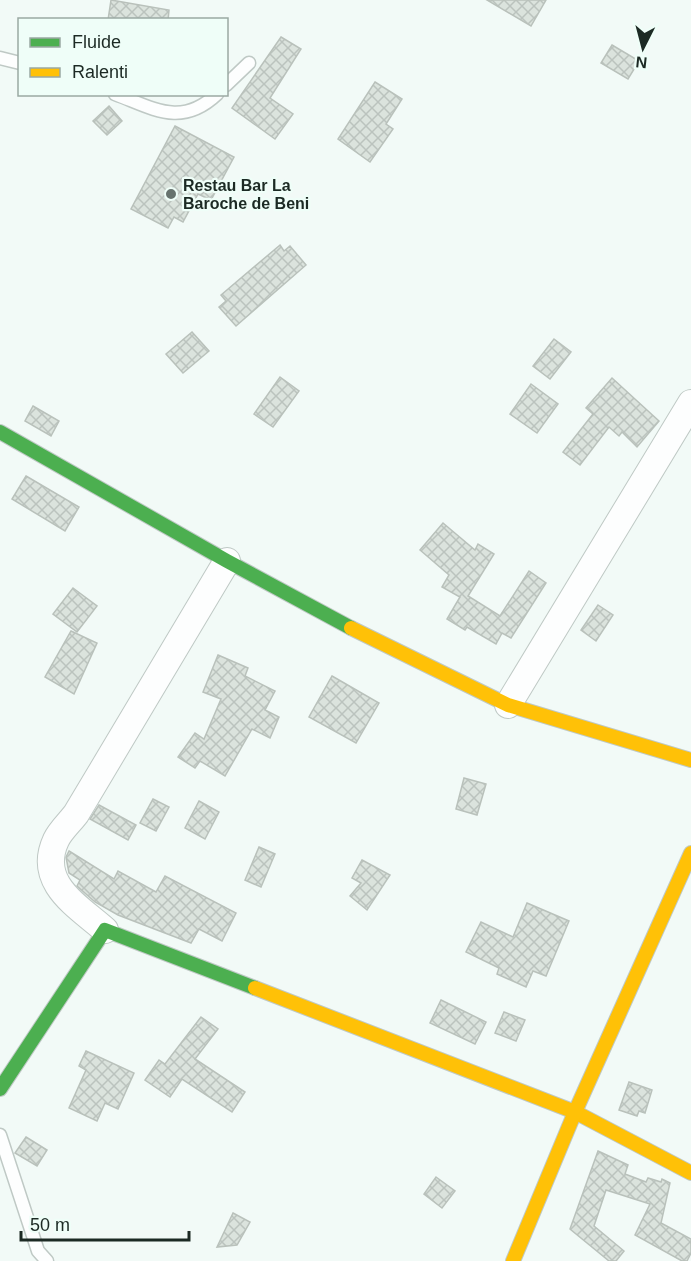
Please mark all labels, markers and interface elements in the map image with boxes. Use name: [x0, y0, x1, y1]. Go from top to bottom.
legend: [18, 18, 228, 96]
north arrow: [613, 18, 673, 78]
text: Fluide: [72, 32, 121, 52]
text: N: [635, 53, 648, 71]
text: Ralenti: [72, 62, 128, 82]
place label: Restau Bar La Baroche de Beni: [183, 177, 309, 212]
marker: Restau Bar La Baroche de Beni: [164, 187, 178, 201]
scale bar: [21, 1204, 189, 1242]
text: 50 m: [30, 1215, 70, 1235]

